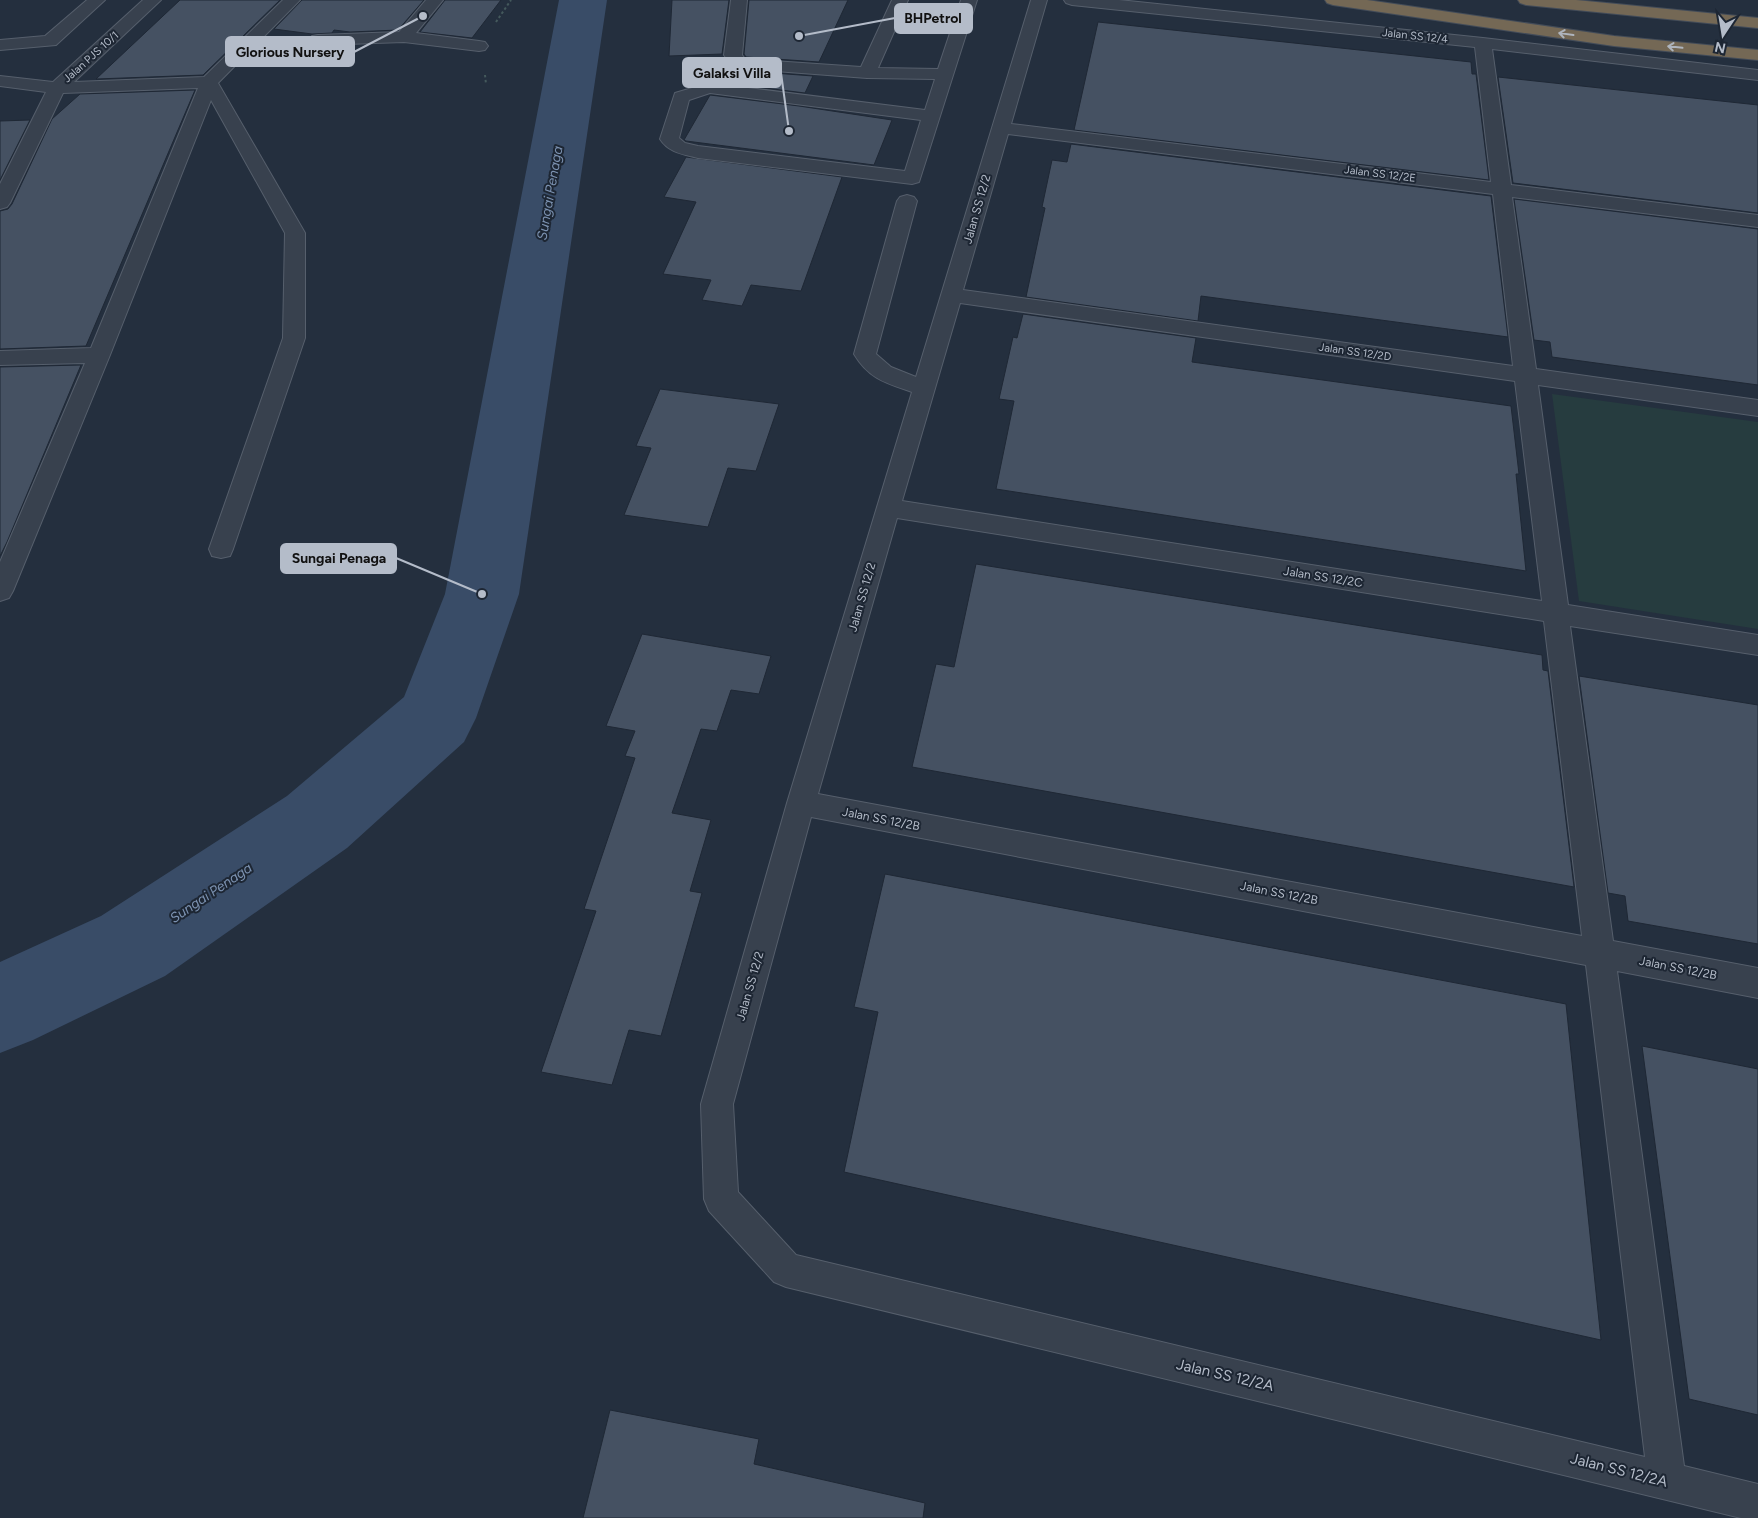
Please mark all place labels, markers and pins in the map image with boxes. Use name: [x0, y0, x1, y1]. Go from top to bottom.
callout: BHPetrol: [895, 4, 972, 33]
callout: Glorious Nursery: [226, 37, 354, 66]
callout: Galaksi Villa: [683, 58, 781, 87]
callout: Sungai Penaga: [281, 544, 396, 573]

